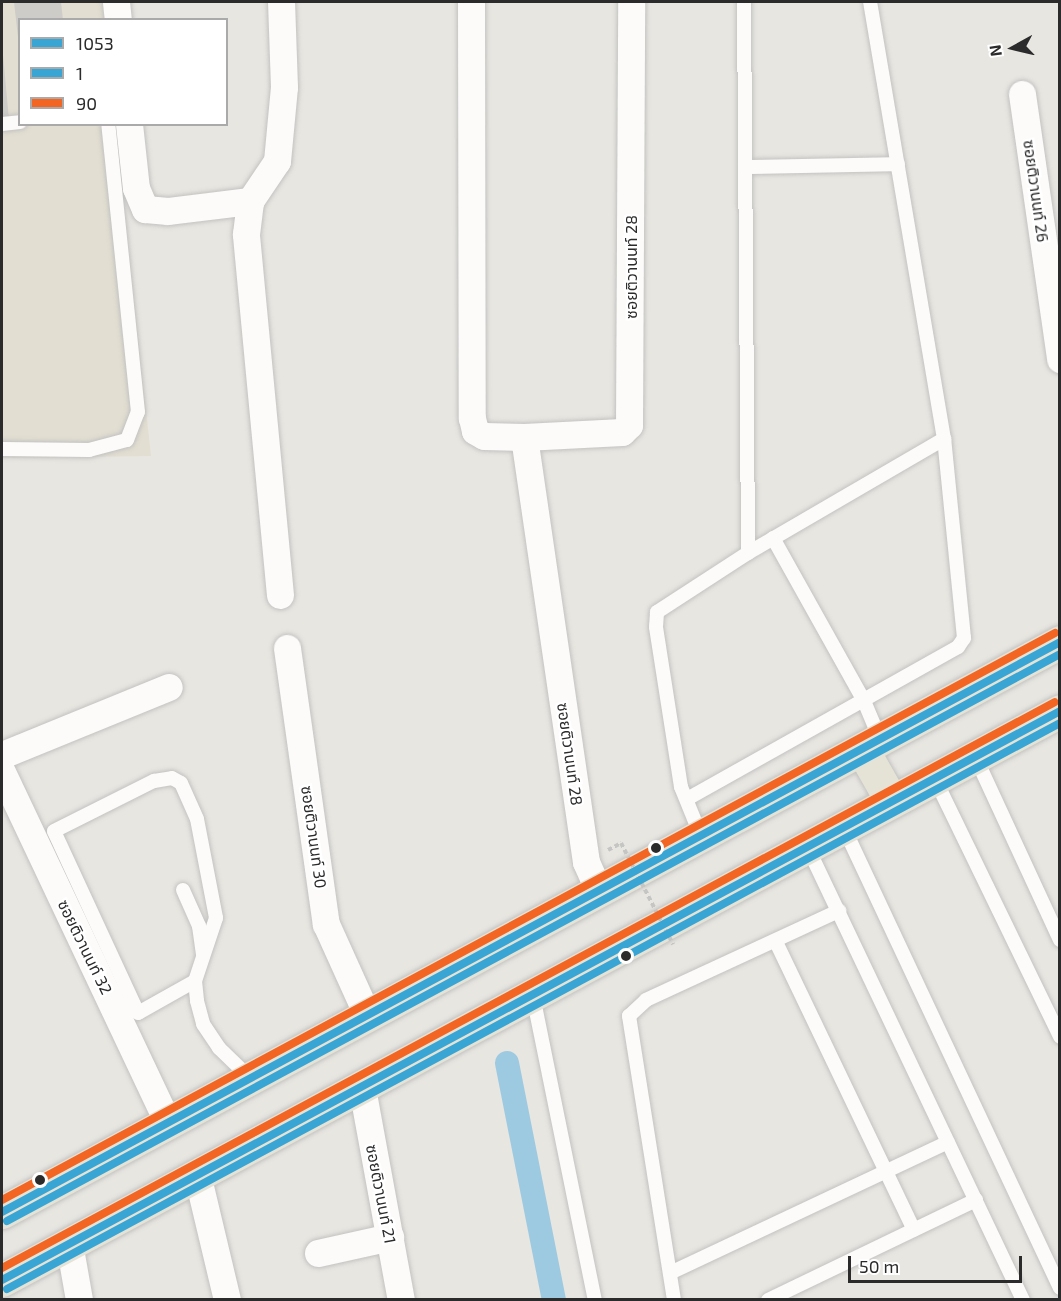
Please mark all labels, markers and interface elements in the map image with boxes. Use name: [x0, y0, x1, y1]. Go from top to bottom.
legend: [18, 18, 228, 126]
north arrow: [983, 18, 1043, 78]
text: 1053: [76, 32, 114, 54]
text: N: [984, 44, 1005, 58]
text: 1: [76, 62, 83, 84]
text: 90: [76, 92, 97, 114]
street label: ซอยติวานนท์ 26: [1019, 139, 1053, 243]
street label: ซอยติวานนท์ 28: [621, 215, 641, 319]
street label: ซอยติวานนท์ 28: [553, 701, 587, 807]
street label: ซอยติวานนท์ 30: [297, 784, 331, 890]
unlabelled marker: [650, 842, 662, 854]
street label: ซอยติวานนท์ 32: [54, 897, 116, 997]
unlabelled marker: [620, 950, 632, 962]
street label: ซอยติวานนท์ 21: [362, 1143, 400, 1245]
unlabelled marker: [34, 1174, 46, 1186]
scale bar: [851, 1244, 1025, 1282]
text: 50 m: [859, 1255, 899, 1277]

